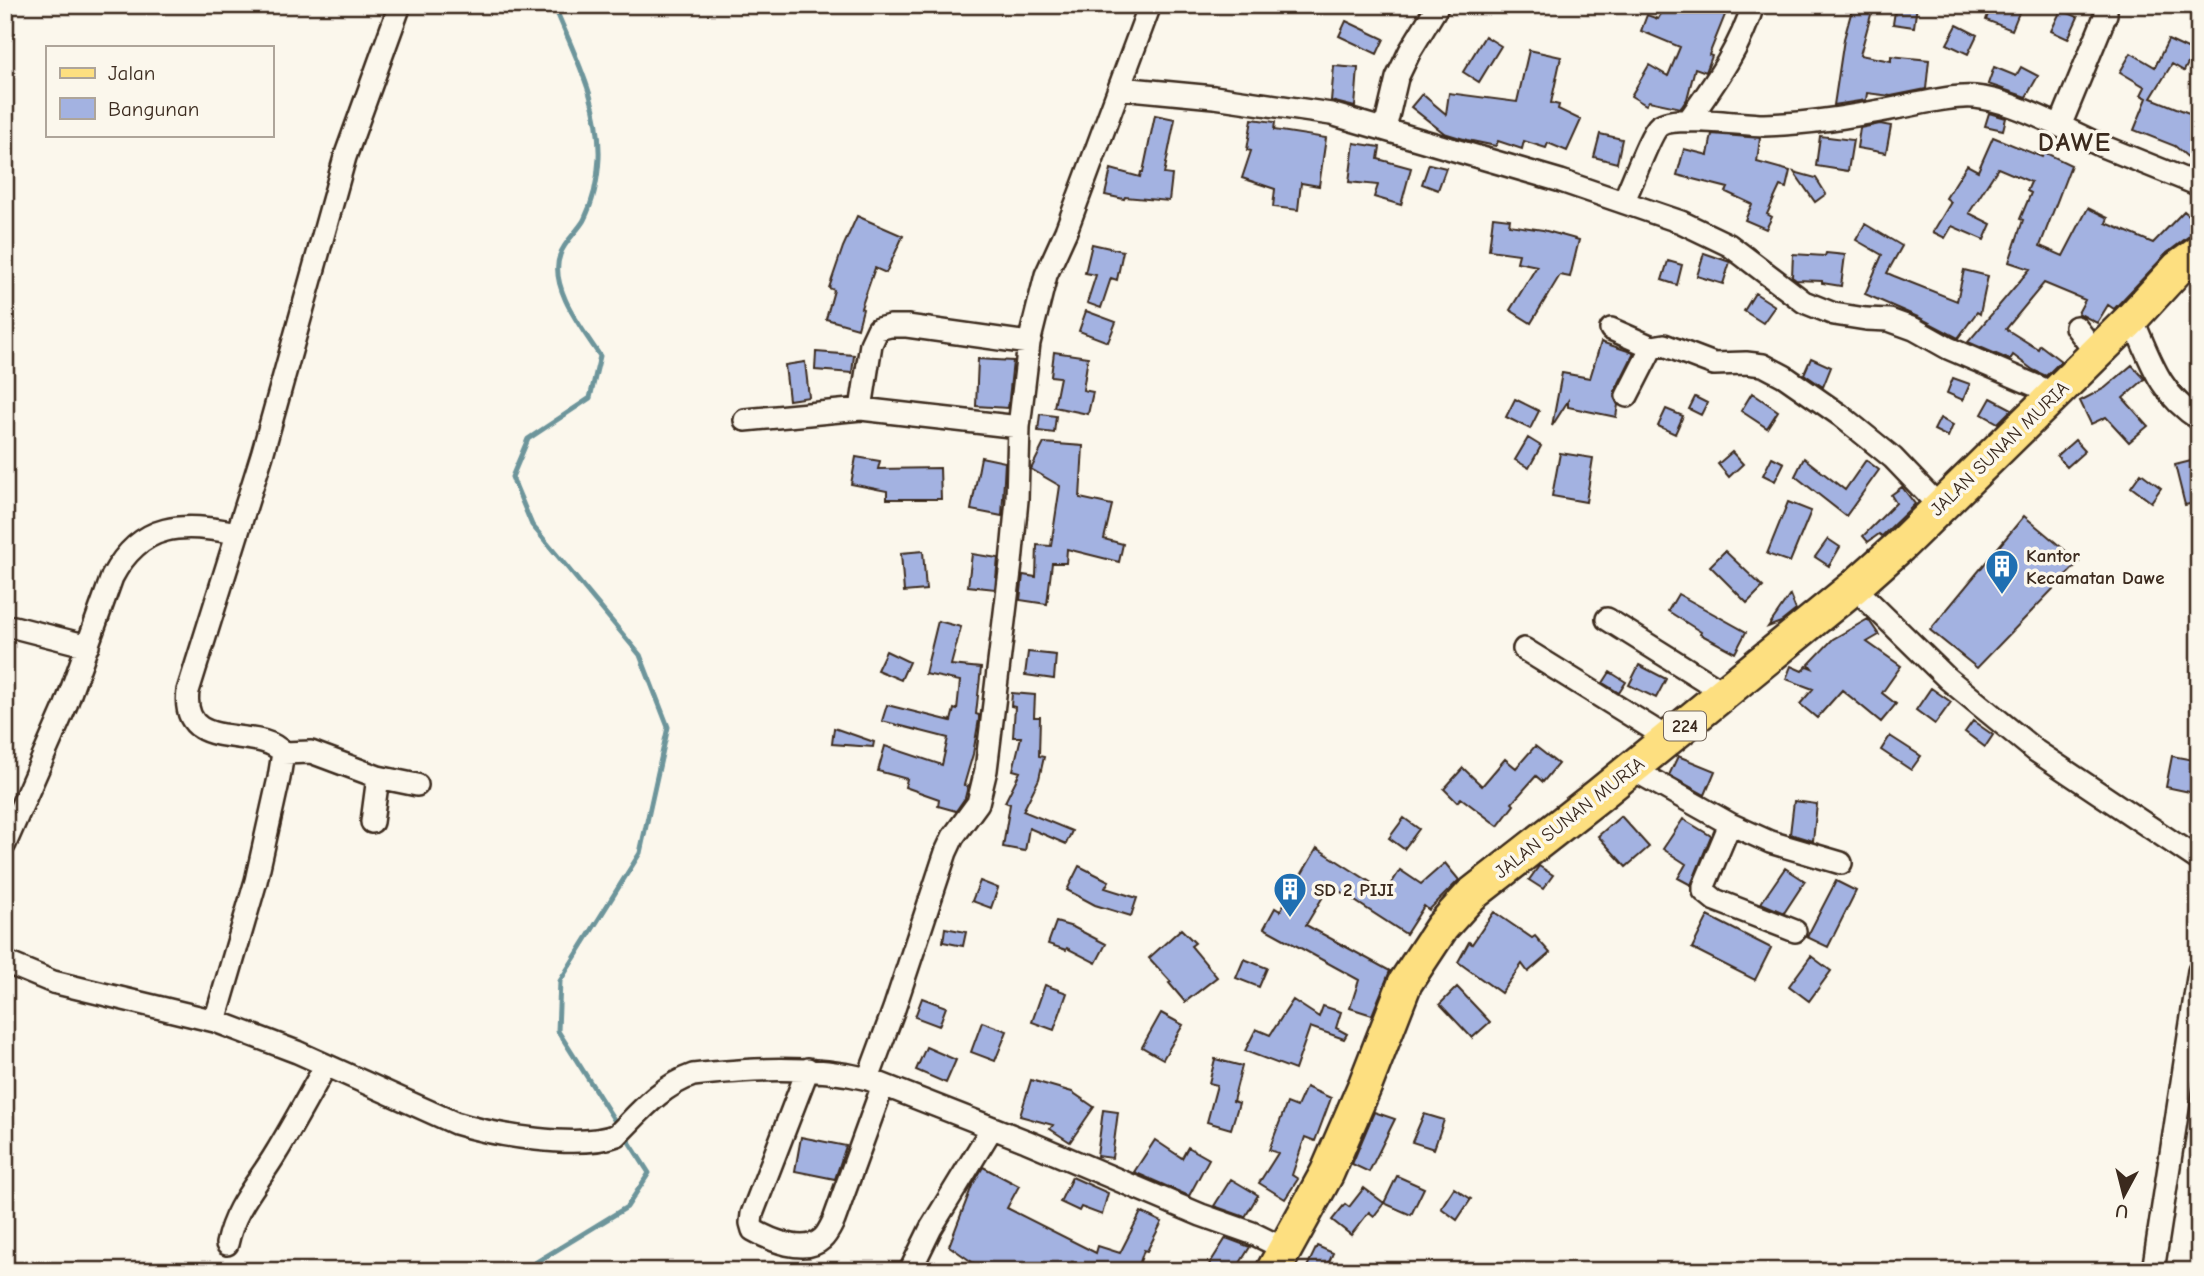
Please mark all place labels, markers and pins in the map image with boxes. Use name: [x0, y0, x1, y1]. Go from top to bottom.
place label: Kantor Kecamatan Dawe: [2026, 545, 2165, 589]
building icon: Kantor Kecamatan Dawe: [1983, 547, 2021, 596]
building icon: SD 2 PIJI: [1271, 870, 1309, 919]
place label: SD 2 PIJI: [1314, 879, 1394, 901]

